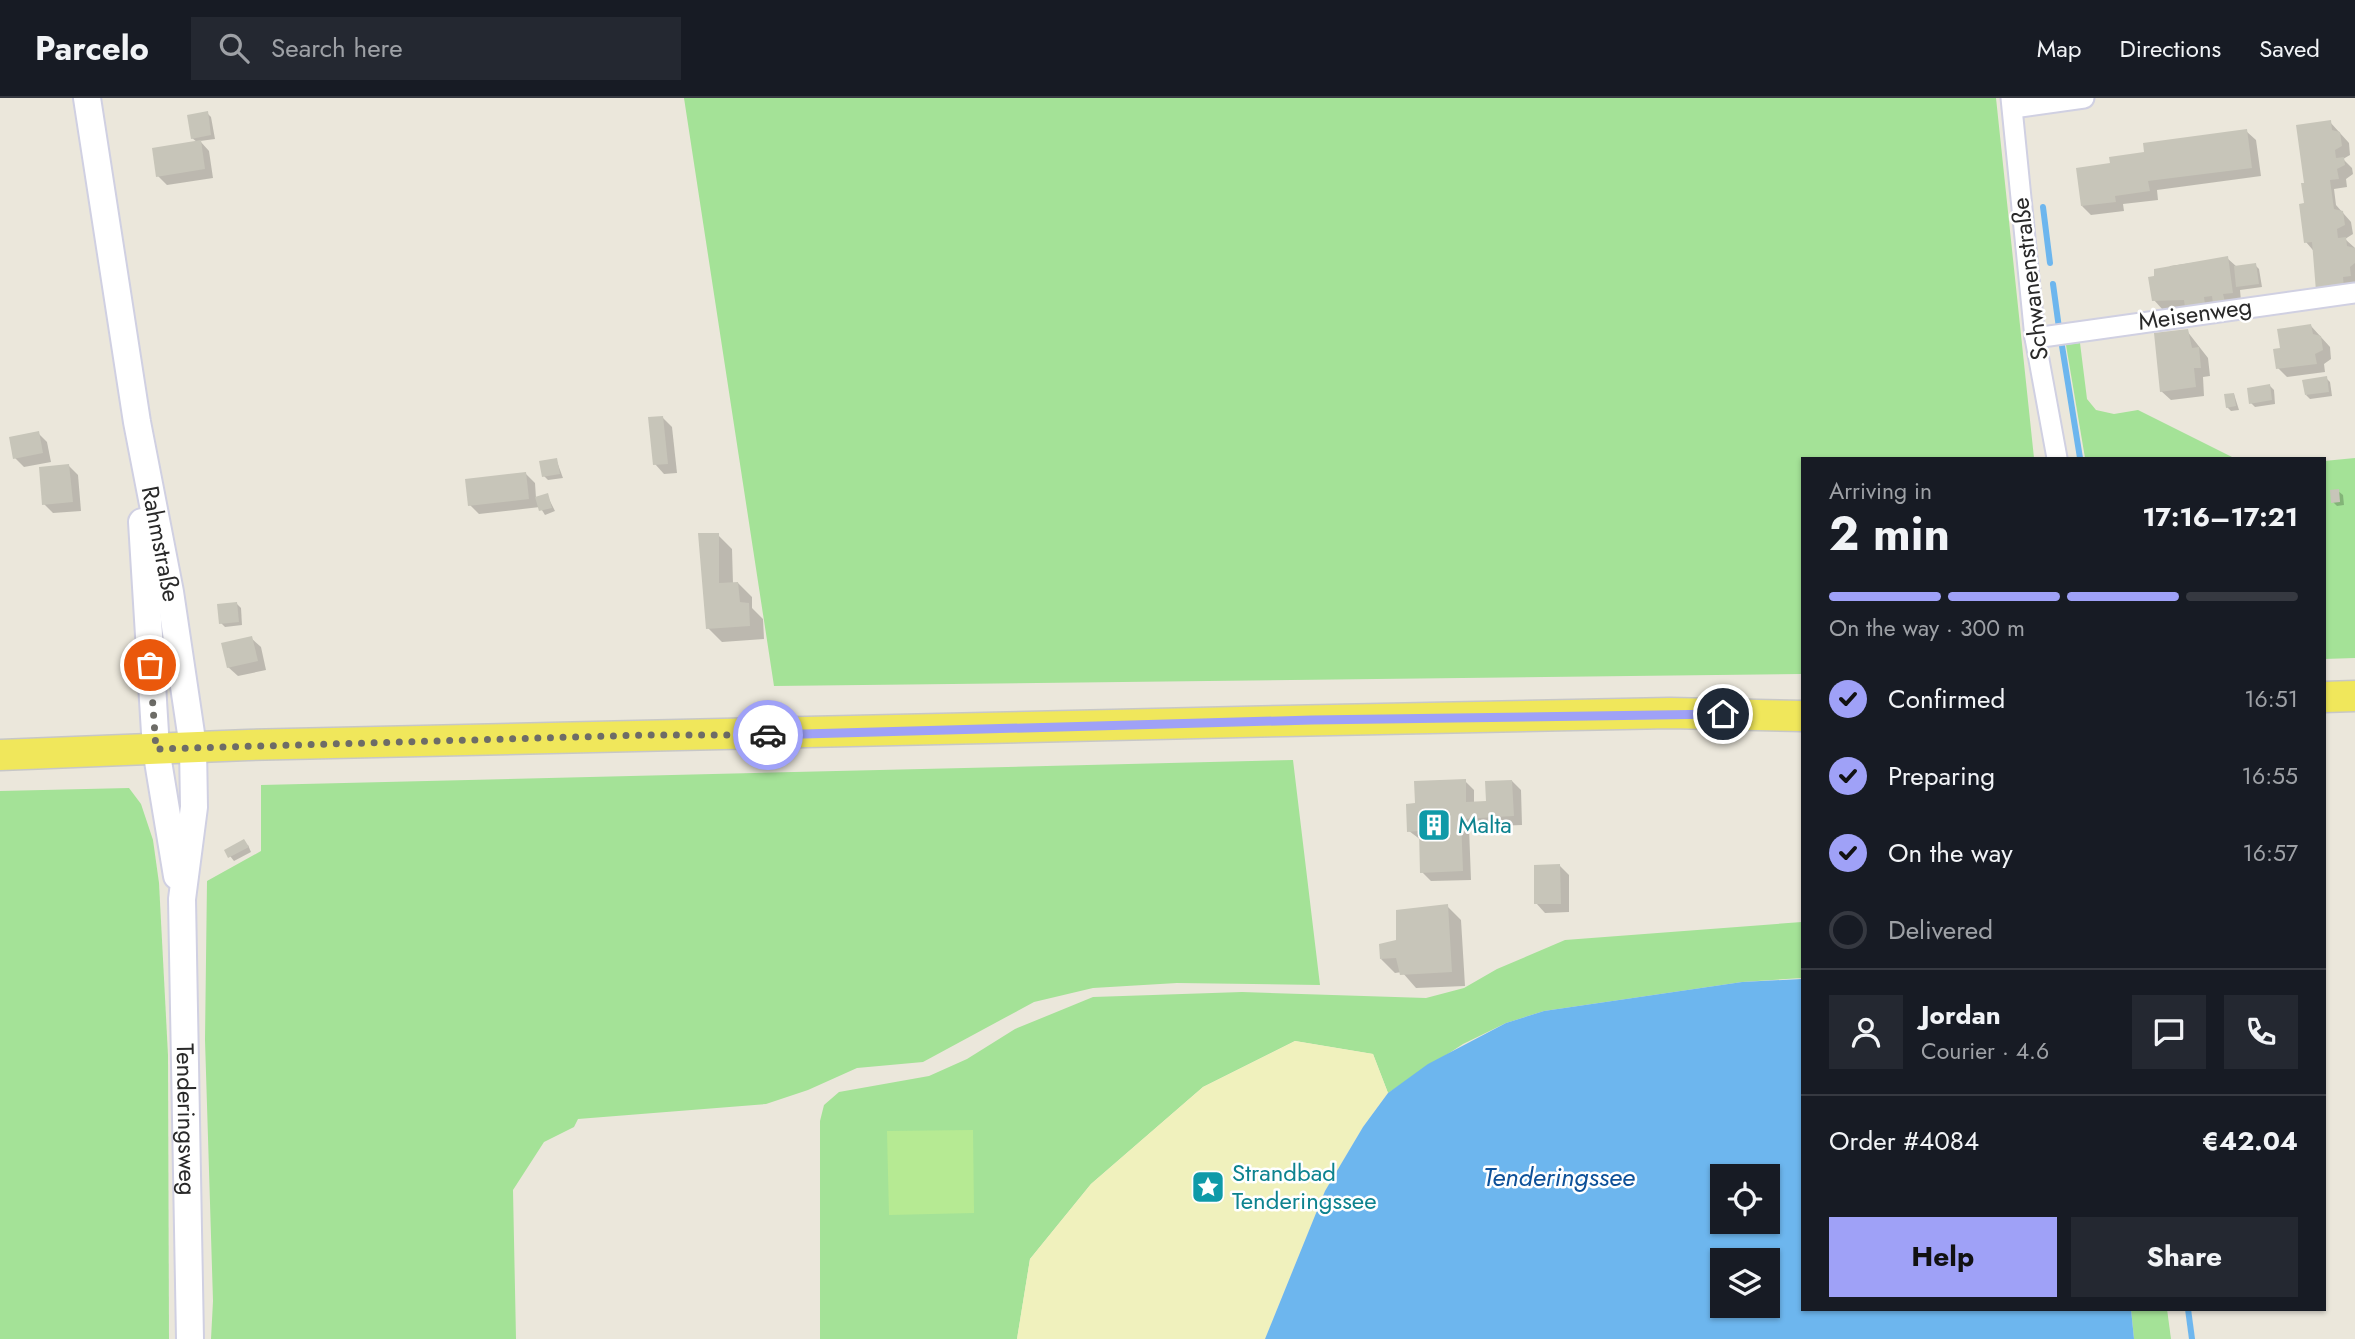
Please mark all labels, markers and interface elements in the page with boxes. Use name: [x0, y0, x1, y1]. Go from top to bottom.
search box: [191, 17, 681, 80]
text: Parcelo: [35, 25, 149, 72]
icon: search: [215, 29, 253, 67]
text: Search here: [271, 29, 403, 67]
text: Map: [2037, 31, 2082, 66]
text: Directions: [2120, 31, 2221, 66]
text: Saved: [2259, 31, 2320, 66]
street label: Schwanenstraße: [2002, 196, 2057, 362]
street label: Meisenweg: [2136, 288, 2254, 339]
text: Arriving in: [1829, 474, 1932, 508]
street label: Rahmstraße: [133, 483, 189, 604]
text: 17:16–17:21: [2142, 498, 2298, 536]
text: 2 min: [1829, 501, 1950, 567]
text: On the way · 300 m: [1829, 611, 2025, 645]
pin: [120, 635, 180, 695]
icon: bag: [131, 646, 169, 684]
icon: check: [1829, 680, 1867, 718]
text: Confirmed: [1888, 680, 2005, 718]
text: 16:51: [2244, 682, 2298, 716]
pin: [1693, 684, 1753, 744]
icon: home: [1704, 695, 1742, 733]
courier: [733, 700, 803, 770]
icon: car: [749, 716, 787, 754]
icon: check: [1829, 757, 1867, 795]
text: Preparing: [1888, 757, 1995, 795]
text: 16:55: [2242, 759, 2298, 793]
building icon: Malta: [1415, 806, 1453, 844]
place label: Malta: [1458, 807, 1512, 842]
icon: check: [1829, 834, 1867, 872]
text: On the way: [1888, 834, 2013, 872]
text: 16:57: [2242, 836, 2298, 870]
text: Delivered: [1888, 911, 1993, 949]
button: person: [1829, 995, 1903, 1069]
button: chat: [2132, 995, 2206, 1069]
button: phone: [2224, 995, 2298, 1069]
text: Jordan: [1921, 996, 2001, 1034]
text: Courier · 4.6: [1921, 1034, 2049, 1068]
street label: Tenderingsweg: [168, 1043, 205, 1196]
text: Order #4084: [1829, 1122, 1979, 1160]
text: €42.04: [2202, 1122, 2298, 1160]
place label: Strandbad Tenderingssee: [1232, 1155, 1377, 1218]
water label: Tenderingssee: [1483, 1158, 1635, 1196]
map controls: [1710, 1164, 1780, 1318]
button: locate: [1710, 1164, 1780, 1234]
place icon: Strandbad Tenderingssee: [1189, 1168, 1227, 1206]
button: Help: [1829, 1217, 2057, 1297]
button: Share: [2071, 1217, 2298, 1297]
button: layers: [1710, 1248, 1780, 1318]

